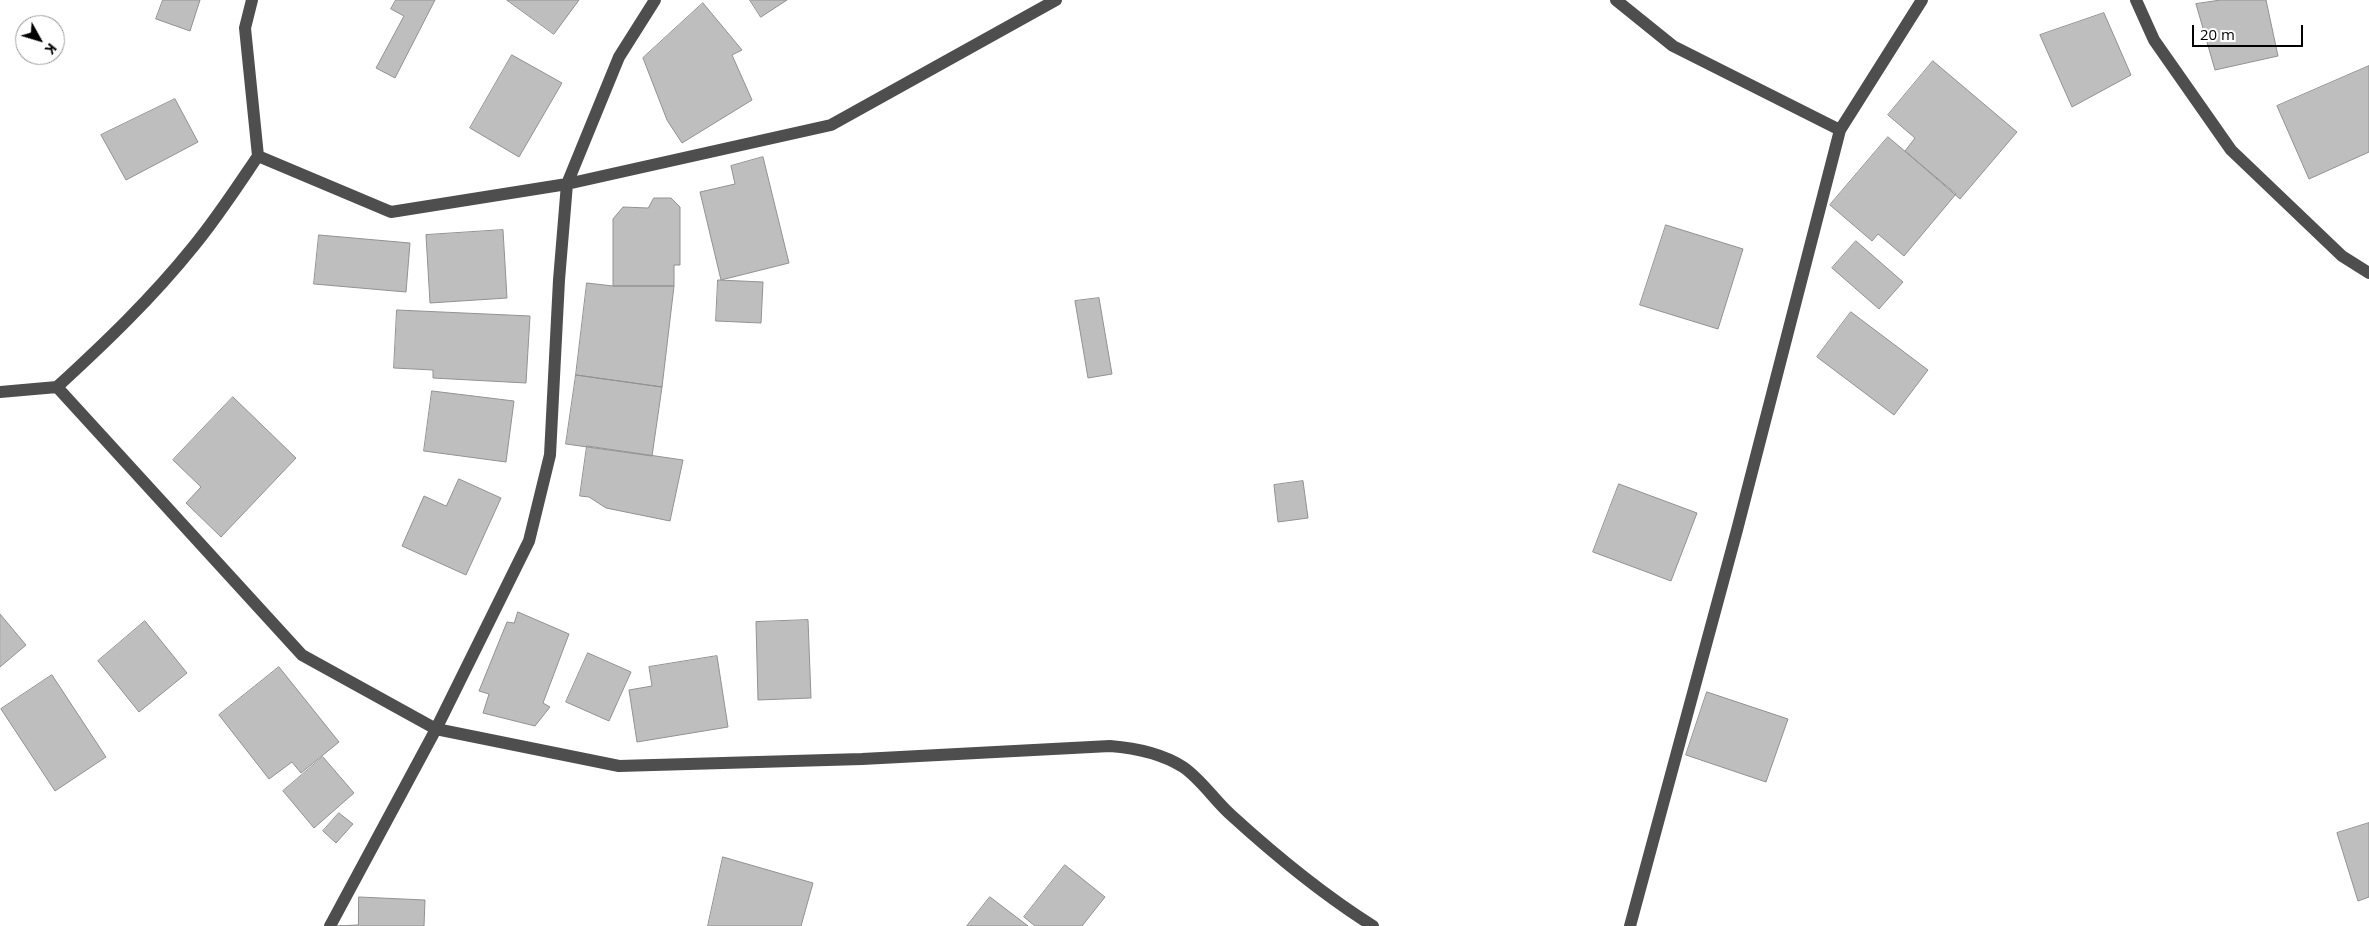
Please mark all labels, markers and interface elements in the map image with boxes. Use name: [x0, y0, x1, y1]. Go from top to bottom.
north arrow: [15, 15, 65, 65]
scale bar: [2194, 15, 2305, 47]
text: 20 m: [2200, 24, 2235, 44]
text: K: [41, 40, 62, 59]

